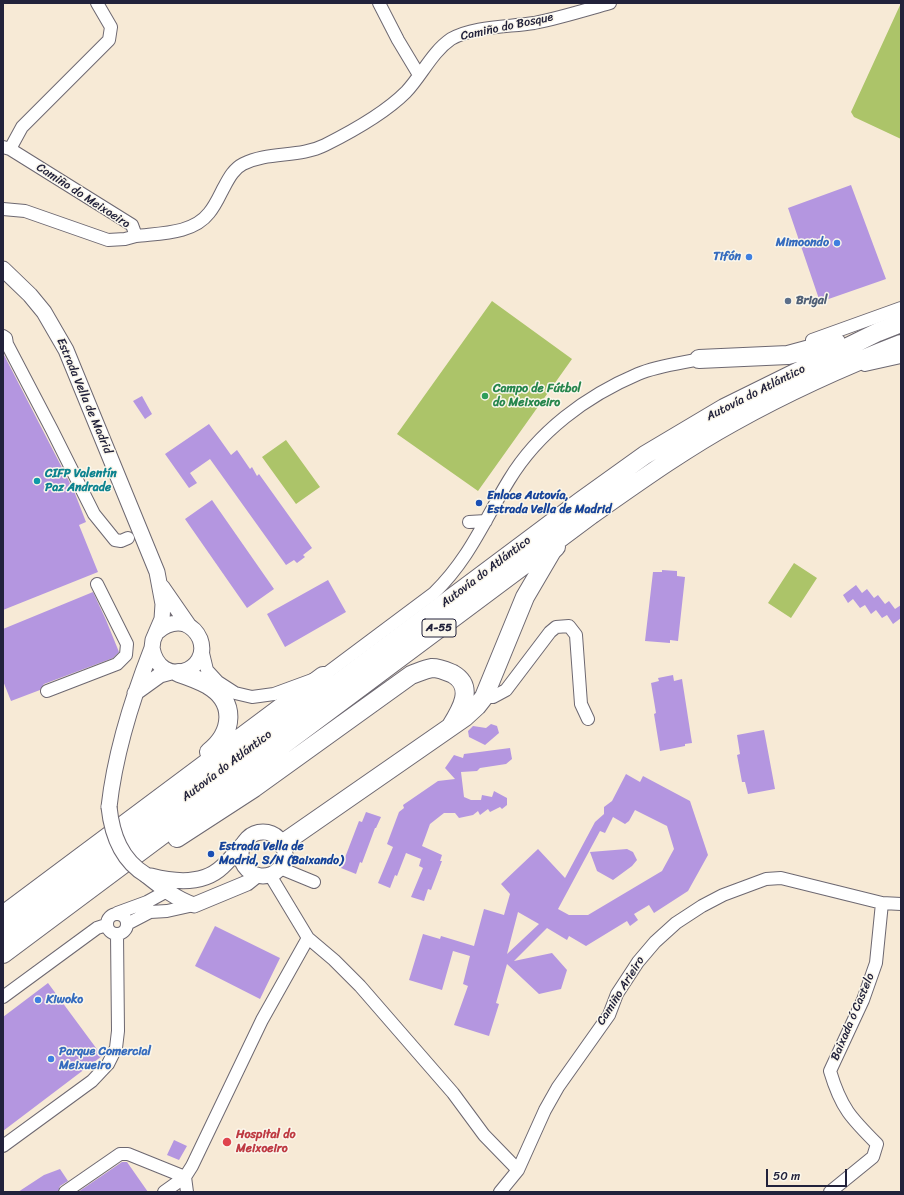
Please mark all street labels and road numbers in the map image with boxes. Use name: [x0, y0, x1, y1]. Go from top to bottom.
street label: Camiño do Bosque: [459, 10, 555, 44]
street label: Camiño do Meixoeiro: [33, 160, 133, 232]
street label: Estrada Vella de Madrid: [53, 336, 115, 456]
street label: Autovía do Atlántico: [704, 362, 808, 424]
street label: Autovía do Atlántico: [438, 533, 534, 611]
road number: A-55: [422, 619, 456, 637]
street label: Autovía do Atlántico: [179, 727, 275, 805]
street label: Camiño Arieiro: [594, 954, 648, 1028]
street label: Baixada ó Castelo: [828, 971, 878, 1063]

